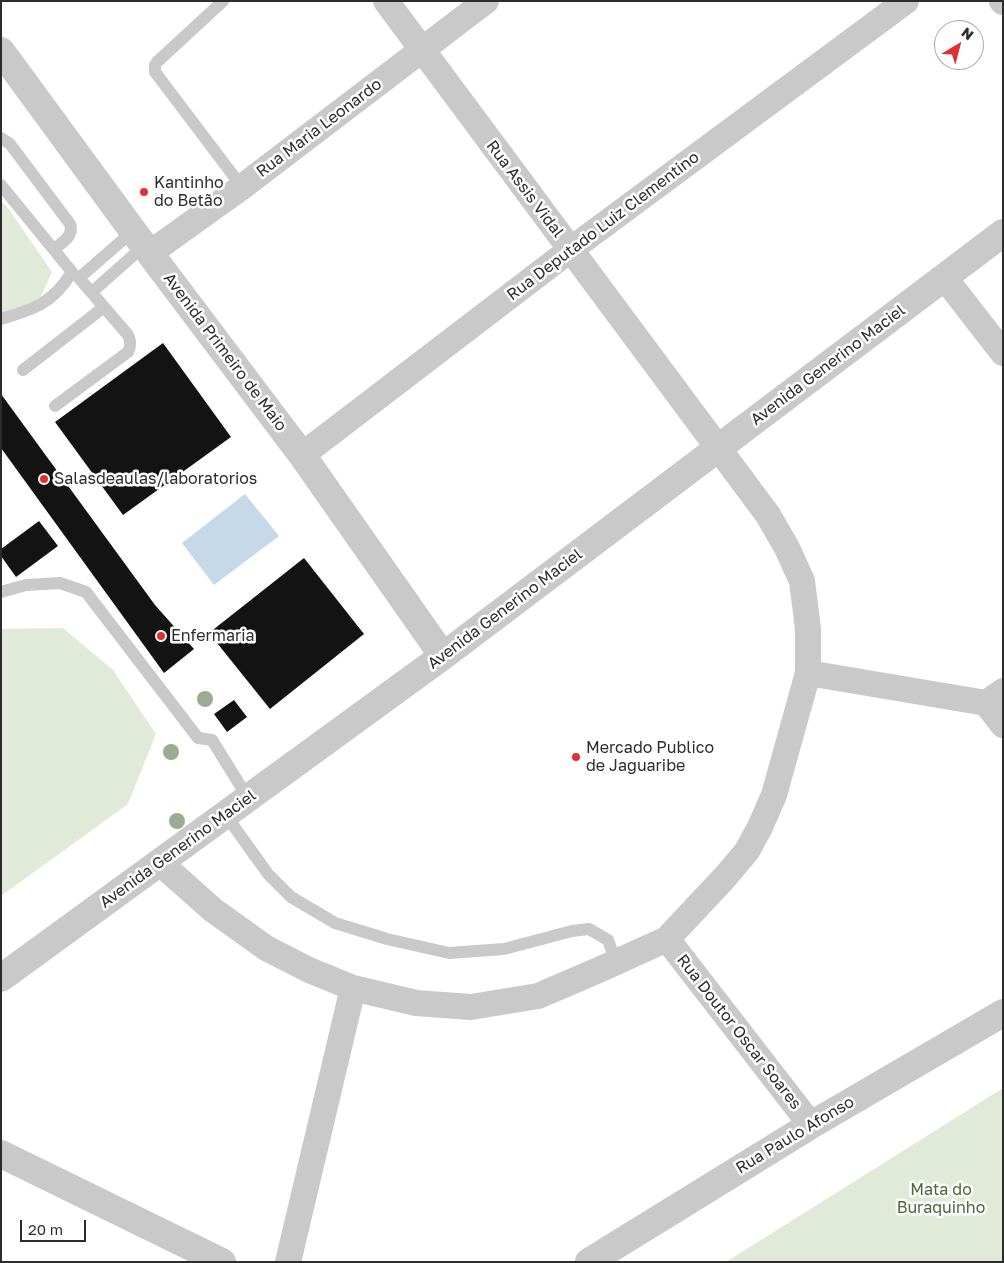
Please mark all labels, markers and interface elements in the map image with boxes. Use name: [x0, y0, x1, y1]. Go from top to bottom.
north arrow: [934, 20, 984, 70]
text: N: [958, 23, 977, 43]
street label: Rua Maria Leonardo: [253, 75, 385, 181]
street label: Rua Assis Vidal: [482, 137, 568, 241]
street label: Rua Deputado Luiz Clementino: [503, 147, 703, 305]
place label: Kantinho do Betão: [154, 173, 224, 211]
marker: Kantinho do Betão: [138, 186, 150, 198]
street label: Avenida Primeiro de Maio: [159, 269, 291, 435]
street label: Avenida Generino Maciel: [747, 301, 909, 429]
place label: Salasdeaulas/laboratorios: [54, 469, 257, 489]
marker: Salasdeaulas/laboratorios: [38, 473, 50, 485]
street label: Avenida Generino Maciel: [424, 545, 586, 673]
place label: Enfermaria: [171, 626, 255, 646]
marker: Enfermaria: [155, 630, 167, 642]
place label: Mercado Publico de Jaguaribe: [586, 738, 714, 776]
marker: Mercado Publico de Jaguaribe: [570, 751, 582, 763]
street label: Avenida Generino Maciel: [96, 786, 260, 912]
street label: Rua Doutor Oscar Soares: [673, 951, 805, 1113]
street label: Rua Paulo Afonso: [732, 1092, 858, 1178]
park label: Mata do Buraquinho: [897, 1180, 985, 1218]
scale bar: [22, 1210, 89, 1242]
text: 20 m: [28, 1220, 63, 1238]

